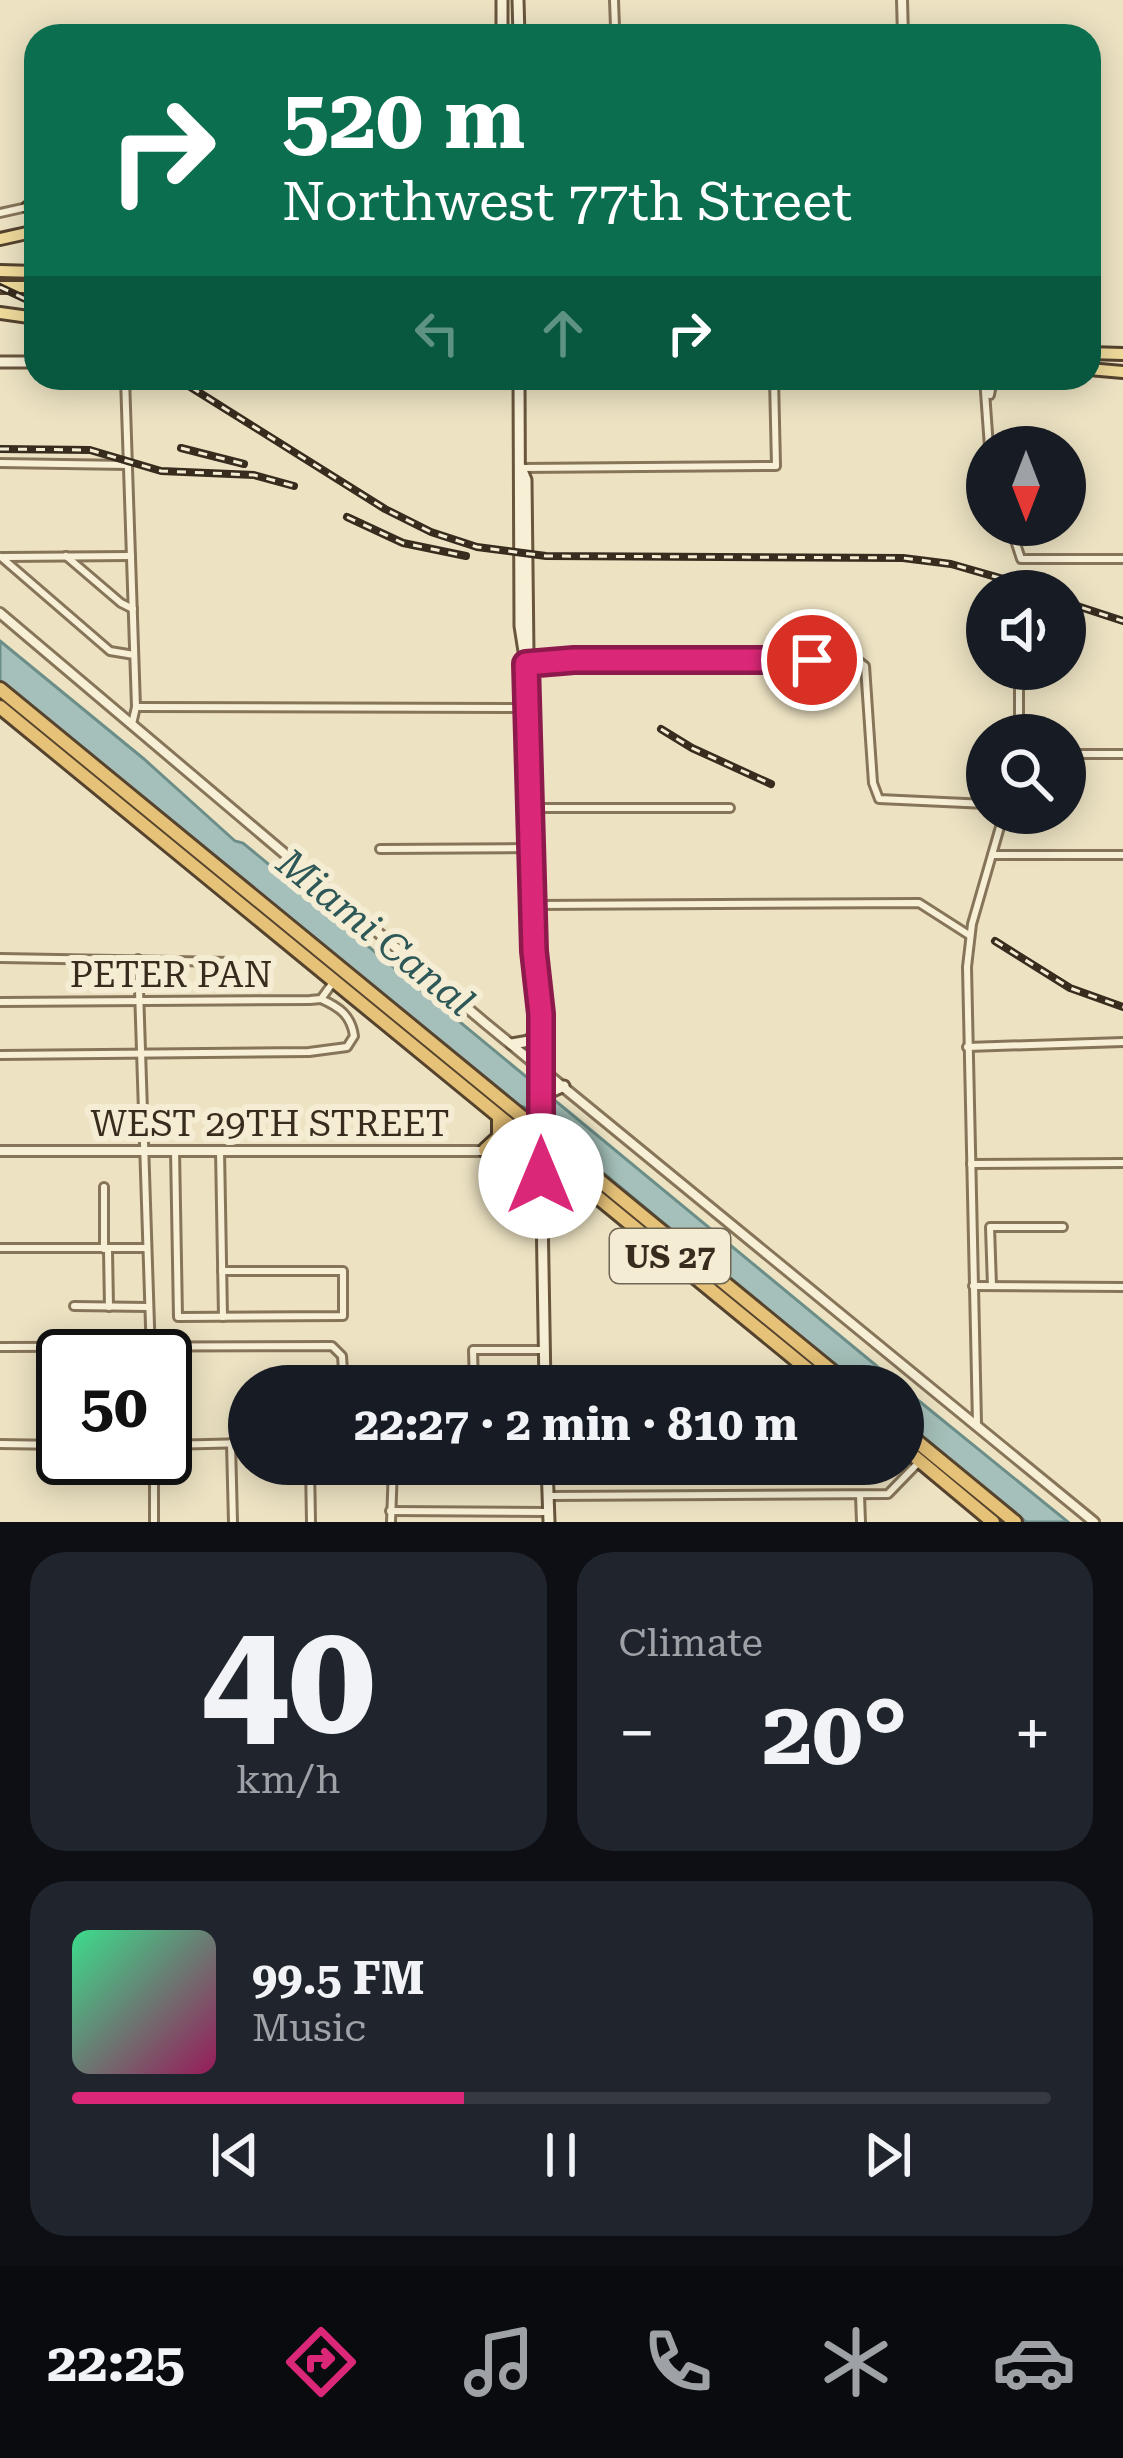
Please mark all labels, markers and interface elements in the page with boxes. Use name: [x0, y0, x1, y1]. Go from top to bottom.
text: 520 m: [282, 70, 525, 168]
icon: right: [84, 72, 240, 228]
text: Northwest 77th Street: [282, 170, 852, 233]
icon: left: [404, 300, 470, 366]
icon: ahead: [530, 300, 596, 366]
icon: right: [656, 300, 722, 366]
north arrow: [966, 426, 1086, 546]
map controls: [966, 426, 1086, 834]
button: sound: [966, 570, 1086, 690]
pin: [761, 609, 863, 711]
icon: arrive: [779, 627, 845, 693]
button: search: [966, 714, 1086, 834]
water label: Miami Canal: [267, 839, 483, 1026]
street label: PETER PAN: [70, 954, 272, 996]
street label: WEST 29TH STREET: [90, 1103, 450, 1145]
position arrow: [478, 1113, 604, 1239]
road number: US 27: [610, 1229, 730, 1283]
speed limit sign: 50: [36, 1329, 192, 1485]
text: 22:27 · 2 min · 810 m: [354, 1398, 798, 1451]
text: 40: [201, 1587, 376, 1770]
text: Climate: [619, 1620, 763, 1666]
text: 20°: [762, 1681, 908, 1786]
text: −: [619, 1695, 655, 1772]
text: +: [1014, 1695, 1051, 1772]
text: km/h: [236, 1757, 340, 1803]
text: 99.5 FM: [252, 1952, 424, 2005]
text: Music: [252, 2005, 366, 2051]
icon: previous: [202, 2122, 268, 2188]
icon: pause: [528, 2122, 594, 2188]
icon: next: [855, 2122, 921, 2188]
icon: directions: [279, 2320, 363, 2404]
icon: music: [457, 2320, 541, 2404]
icon: phone: [636, 2320, 720, 2404]
icon: climate: [814, 2320, 898, 2404]
icon: car: [992, 2320, 1076, 2404]
text: 22:25: [47, 2331, 185, 2394]

